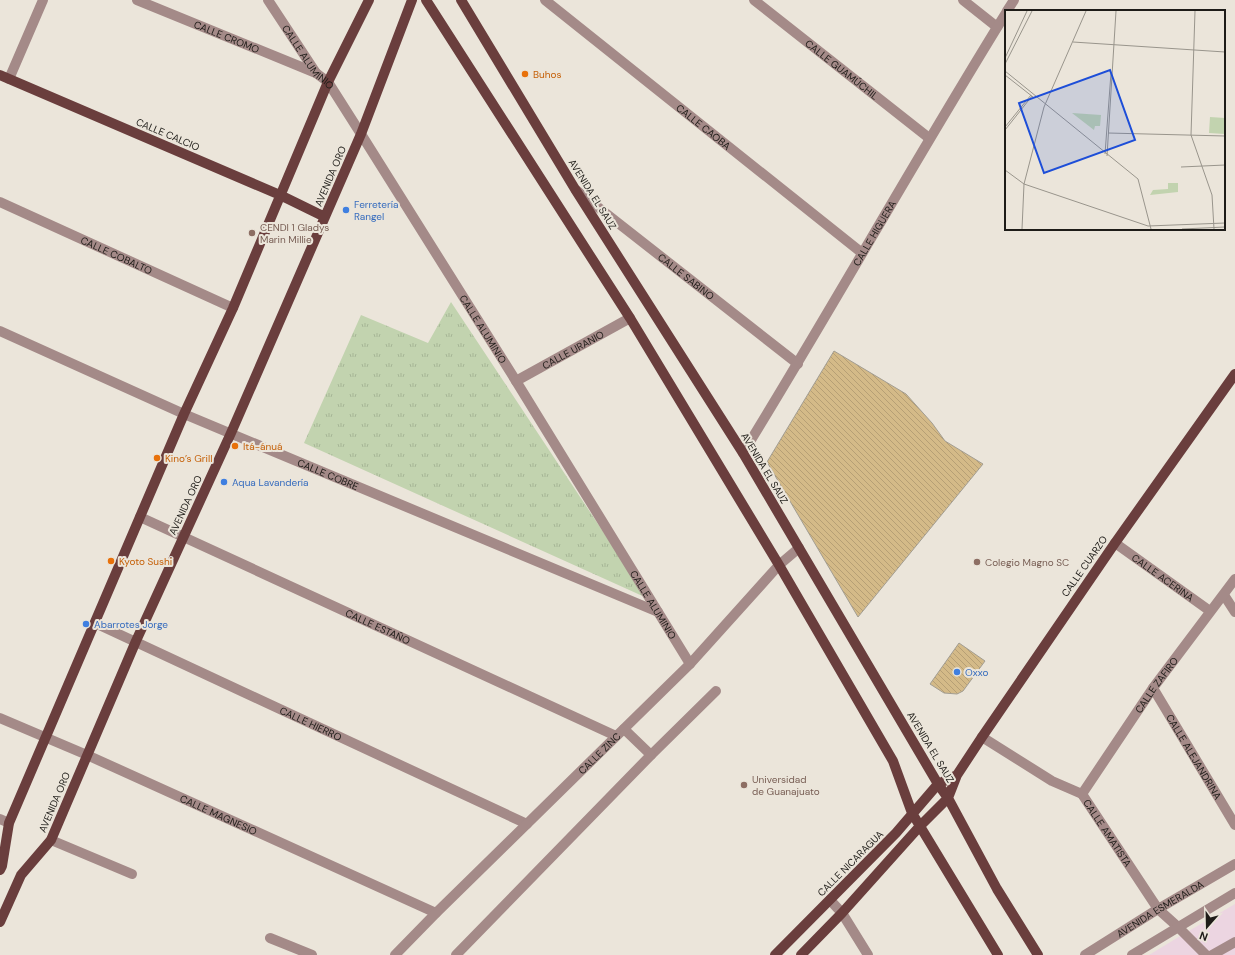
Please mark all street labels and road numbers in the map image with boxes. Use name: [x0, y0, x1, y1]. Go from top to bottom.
street label: CALLE CROMO: [192, 18, 262, 56]
street label: CALLE ALUMINIO: [279, 22, 337, 92]
street label: CALLE GUAMÚCHIL: [802, 37, 881, 103]
street label: CALLE CAOBA: [673, 101, 734, 153]
street label: CALLE CALCIO: [134, 115, 202, 154]
street label: AVENIDA ORO: [312, 144, 349, 208]
street label: AVENIDA EL SAUZ: [566, 157, 619, 232]
street label: CALLE HIGUERA: [850, 198, 899, 269]
street label: CALLE COBALTO: [78, 234, 154, 277]
street label: CALLE SABINO: [655, 251, 717, 303]
street label: CALLE ALUMINIO: [456, 292, 509, 366]
street label: CALLE URANIO: [540, 328, 607, 372]
street label: AVENIDA EL SAUZ: [738, 430, 791, 506]
street label: CALLE COBRE: [295, 456, 361, 493]
street label: AVENIDA ORO: [166, 473, 205, 537]
street label: CALLE CUARZO: [1059, 533, 1110, 599]
street label: CALLE ACERINA: [1129, 551, 1197, 605]
street label: CALLE ALUMINIO: [627, 568, 679, 642]
street label: CALLE ESTAÑO: [343, 606, 413, 648]
street label: CALLE ZAFIRO: [1132, 654, 1181, 716]
street label: CALLE HIERRO: [277, 704, 344, 744]
street label: AVENIDA EL SAUZ: [904, 709, 957, 785]
street label: CALLE ALEJANDRINA: [1163, 712, 1224, 802]
street label: CALLE ZINC: [575, 730, 623, 777]
street label: AVENIDA ORO: [36, 770, 73, 834]
street label: CALLE MAGNESIO: [178, 792, 259, 838]
street label: CALLE AMATISTA: [1080, 797, 1135, 870]
street label: CALLE NICARAGUA: [815, 827, 886, 899]
street label: AVENIDA ESMERALDA: [1114, 878, 1206, 940]

